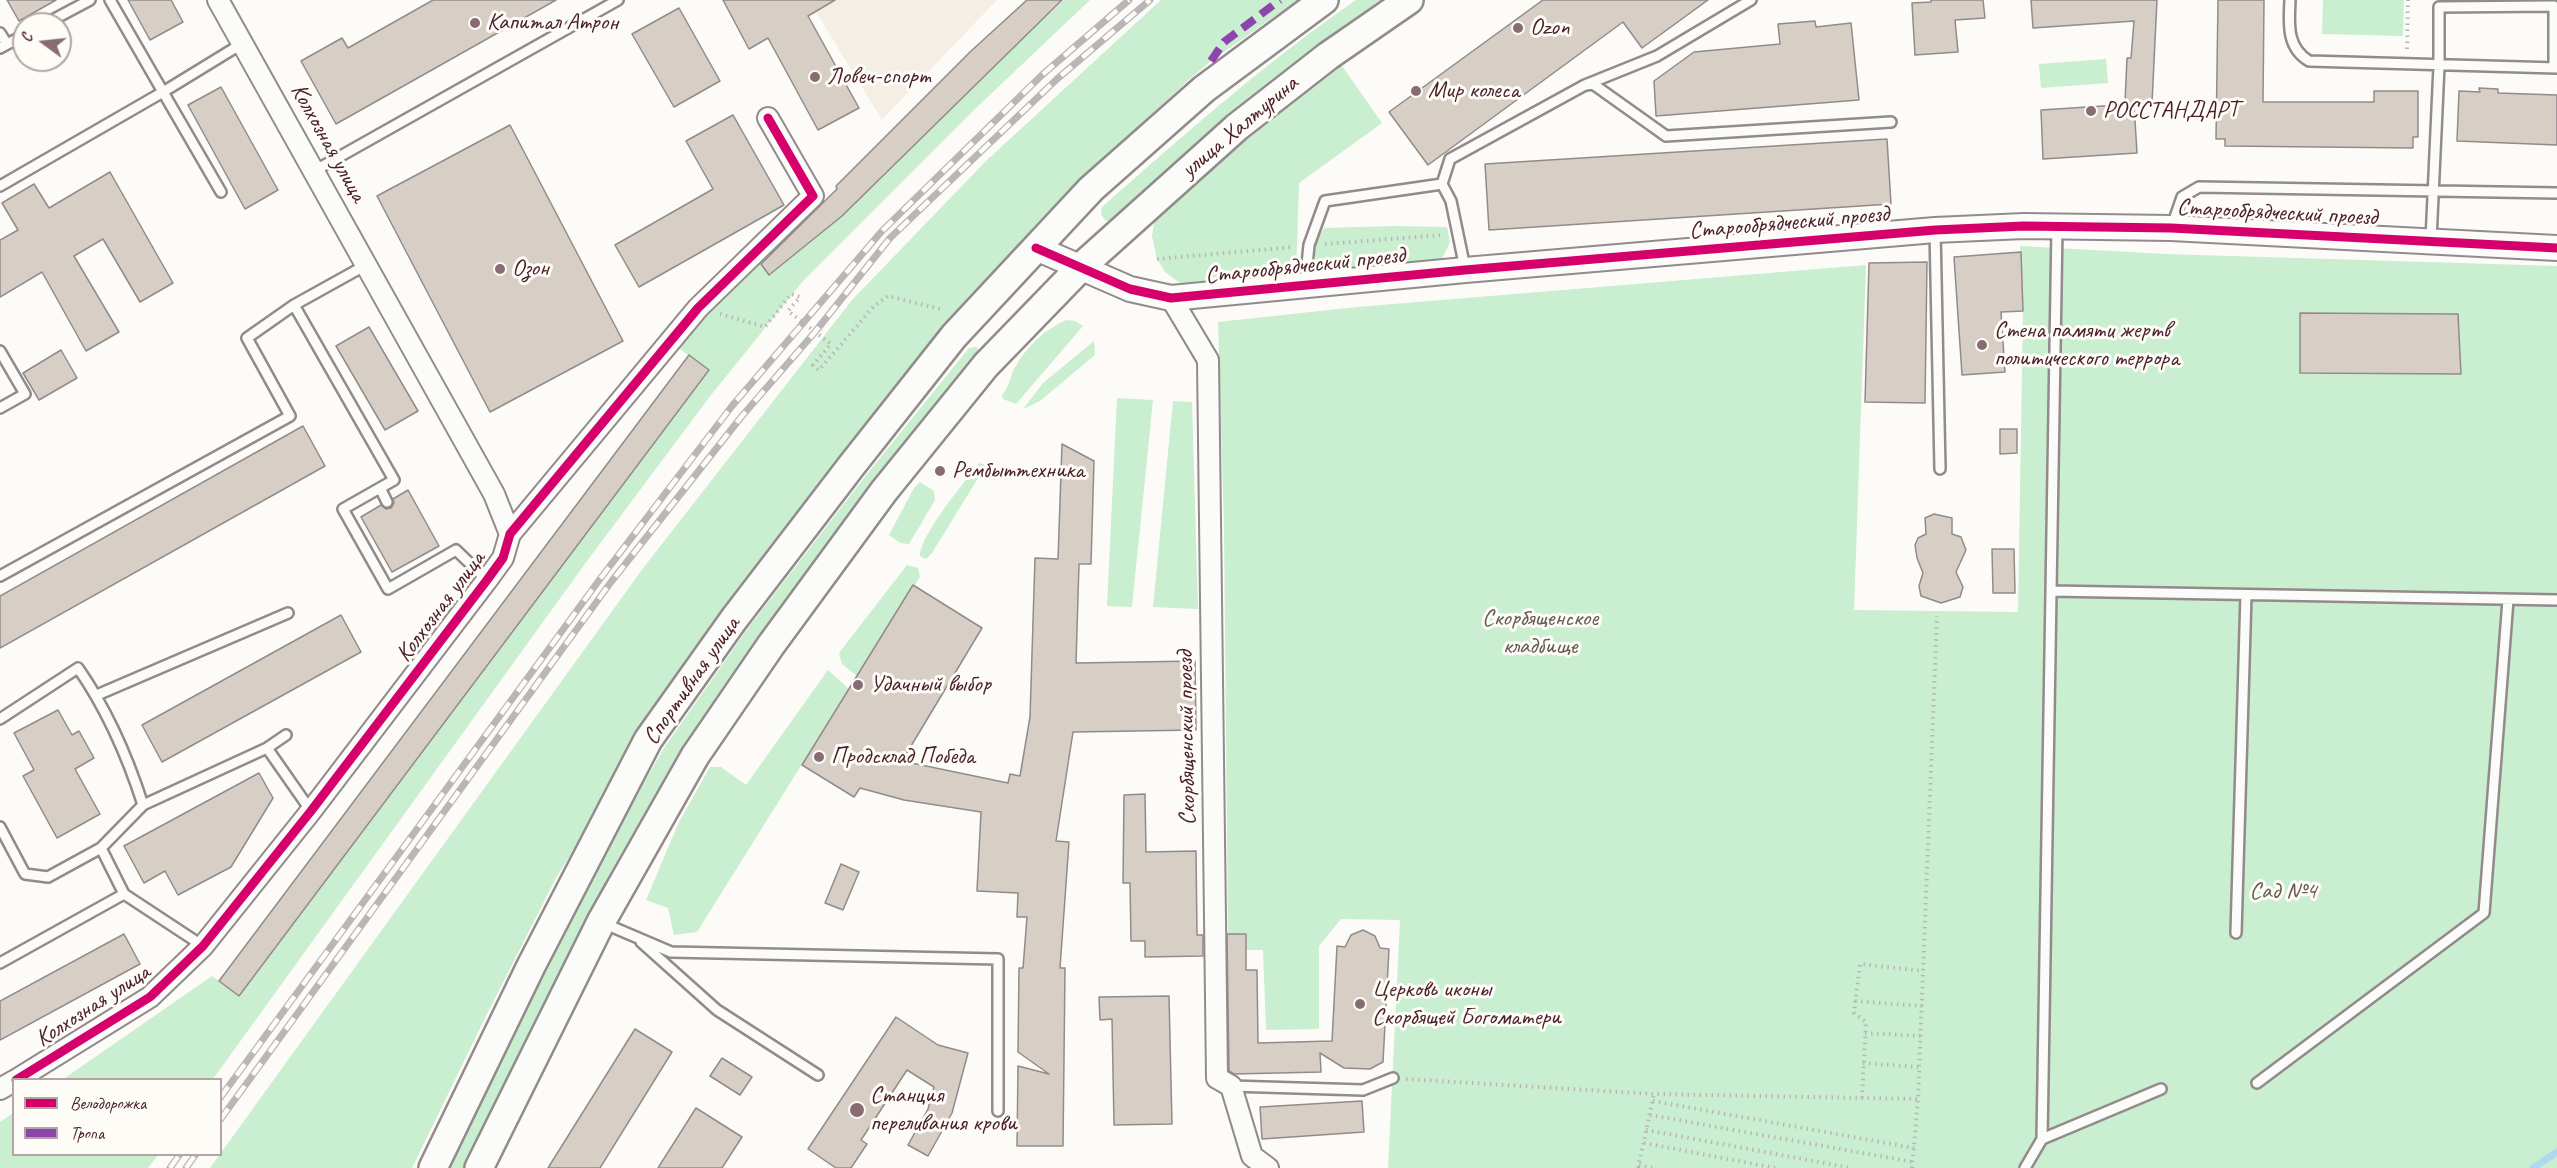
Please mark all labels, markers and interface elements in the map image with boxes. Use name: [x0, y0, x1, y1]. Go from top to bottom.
place label: Капитал Атрон: [487, 9, 618, 37]
north arrow: [12, 12, 72, 72]
place label: Ozon: [1530, 14, 1569, 42]
marker: Капитал Атрон: [468, 16, 482, 30]
marker: Ozon: [1511, 21, 1525, 35]
text: С: [16, 31, 37, 44]
place label: Ловеч-спорт: [827, 63, 930, 91]
marker: Ловеч-спорт: [808, 70, 822, 84]
street label: улица Халтурина: [1175, 70, 1305, 184]
place label: Мир колеса: [1428, 77, 1519, 105]
street label: Колхозная улица: [284, 79, 372, 207]
marker: Мир колеса: [1409, 84, 1423, 98]
place label: РОССТАНДАРТ: [2103, 97, 2238, 125]
marker: РОССТАНДАРТ: [2084, 104, 2098, 118]
street label: Старообрядческий проезд: [2176, 193, 2378, 233]
street label: Старообрядческий проезд: [1688, 200, 1890, 246]
street label: Старообрядческий проезд: [1204, 241, 1406, 291]
place label: Озон: [512, 255, 549, 283]
marker: Озон: [493, 262, 507, 276]
place label: Стена памяти жертв политического террора: [1994, 317, 2179, 373]
marker: Стена памяти жертв политического террора: [1975, 338, 1989, 352]
place label: Рембыттехника: [952, 457, 1084, 485]
marker: Рембыттехника: [933, 464, 947, 478]
street label: Колхозная улица: [390, 546, 492, 668]
park label: Скорбященское кладбище: [1482, 605, 1598, 661]
street label: Спортивная улица: [637, 611, 747, 751]
street label: Скорбященский проезд: [1171, 651, 1203, 825]
place label: Удачный выбор: [870, 671, 991, 699]
marker: Удачный выбор: [851, 678, 865, 692]
place label: Продсклад Победа: [831, 743, 975, 771]
marker: Продсклад Победа: [812, 750, 826, 764]
park label: Сад №4: [2250, 878, 2316, 906]
street label: Колхозная улица: [30, 958, 156, 1054]
place label: Церковь иконы Скорбящей Богоматери: [1372, 976, 1561, 1032]
marker: Церковь иконы Скорбящей Богоматери: [1353, 997, 1367, 1011]
legend: [12, 1078, 222, 1156]
place label: Станция переливания крови: [870, 1082, 1017, 1138]
text: Велодорожка: [70, 1092, 146, 1114]
marker: Станция переливания крови: [848, 1101, 866, 1119]
text: Тропа: [70, 1122, 104, 1144]

